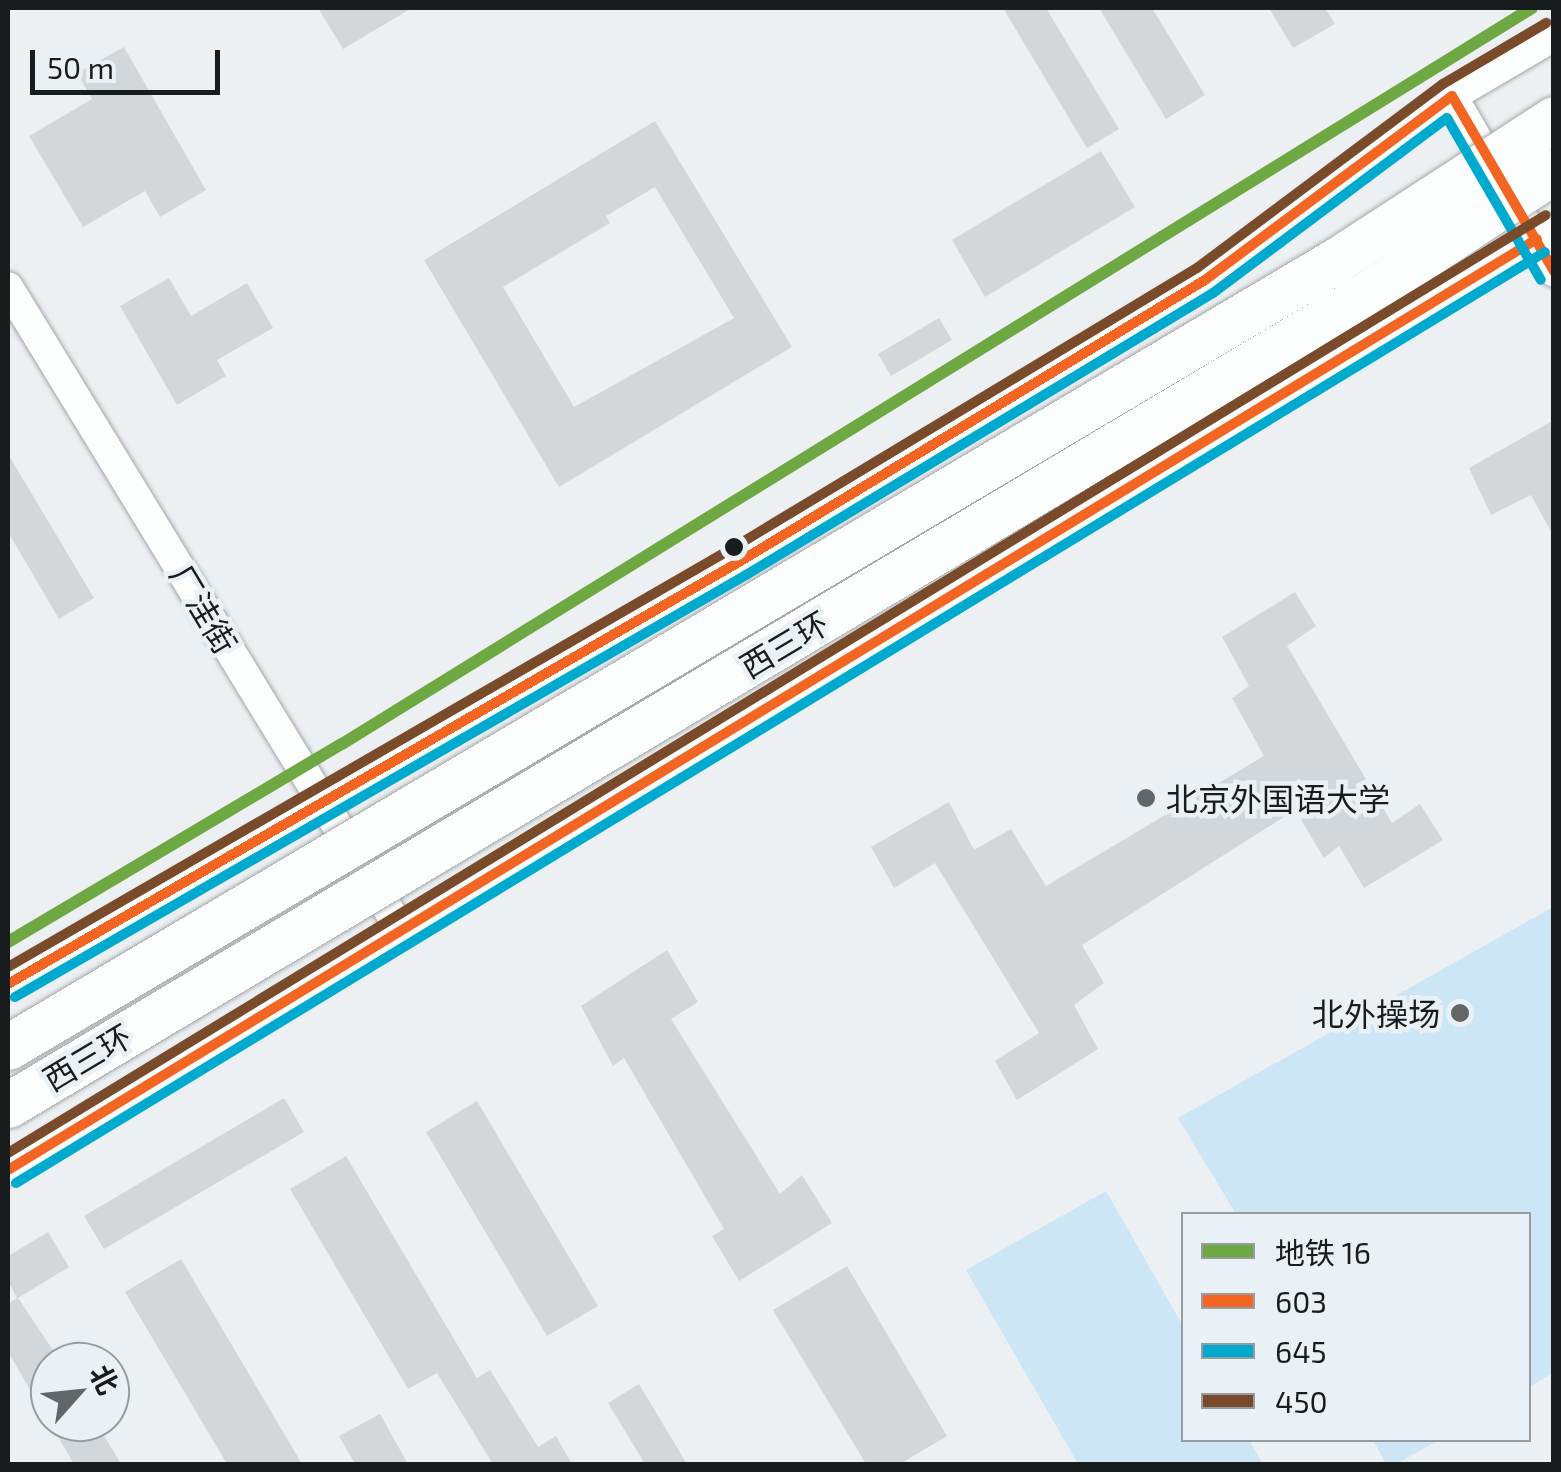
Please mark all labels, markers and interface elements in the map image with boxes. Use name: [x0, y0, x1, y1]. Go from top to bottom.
scale bar: [35, 30, 225, 92]
text: 50 m: [47, 49, 114, 85]
unlabelled marker: [724, 537, 744, 557]
street label: 厂洼街: [163, 558, 245, 660]
street label: 西三环: [733, 603, 835, 685]
place label: 北京外国语大学: [1166, 779, 1390, 817]
marker: 北京外国语大学: [1135, 787, 1157, 809]
place label: 北外操场: [1312, 994, 1440, 1032]
marker: 北外操场: [1449, 1002, 1471, 1024]
street label: 西三环: [36, 1016, 138, 1098]
legend: [1181, 1212, 1531, 1442]
text: 地铁 16: [1275, 1234, 1371, 1270]
text: 603: [1275, 1283, 1327, 1319]
text: 645: [1275, 1333, 1327, 1369]
north arrow: [30, 1342, 130, 1442]
text: 北: [83, 1359, 126, 1399]
text: 450: [1275, 1383, 1328, 1419]

